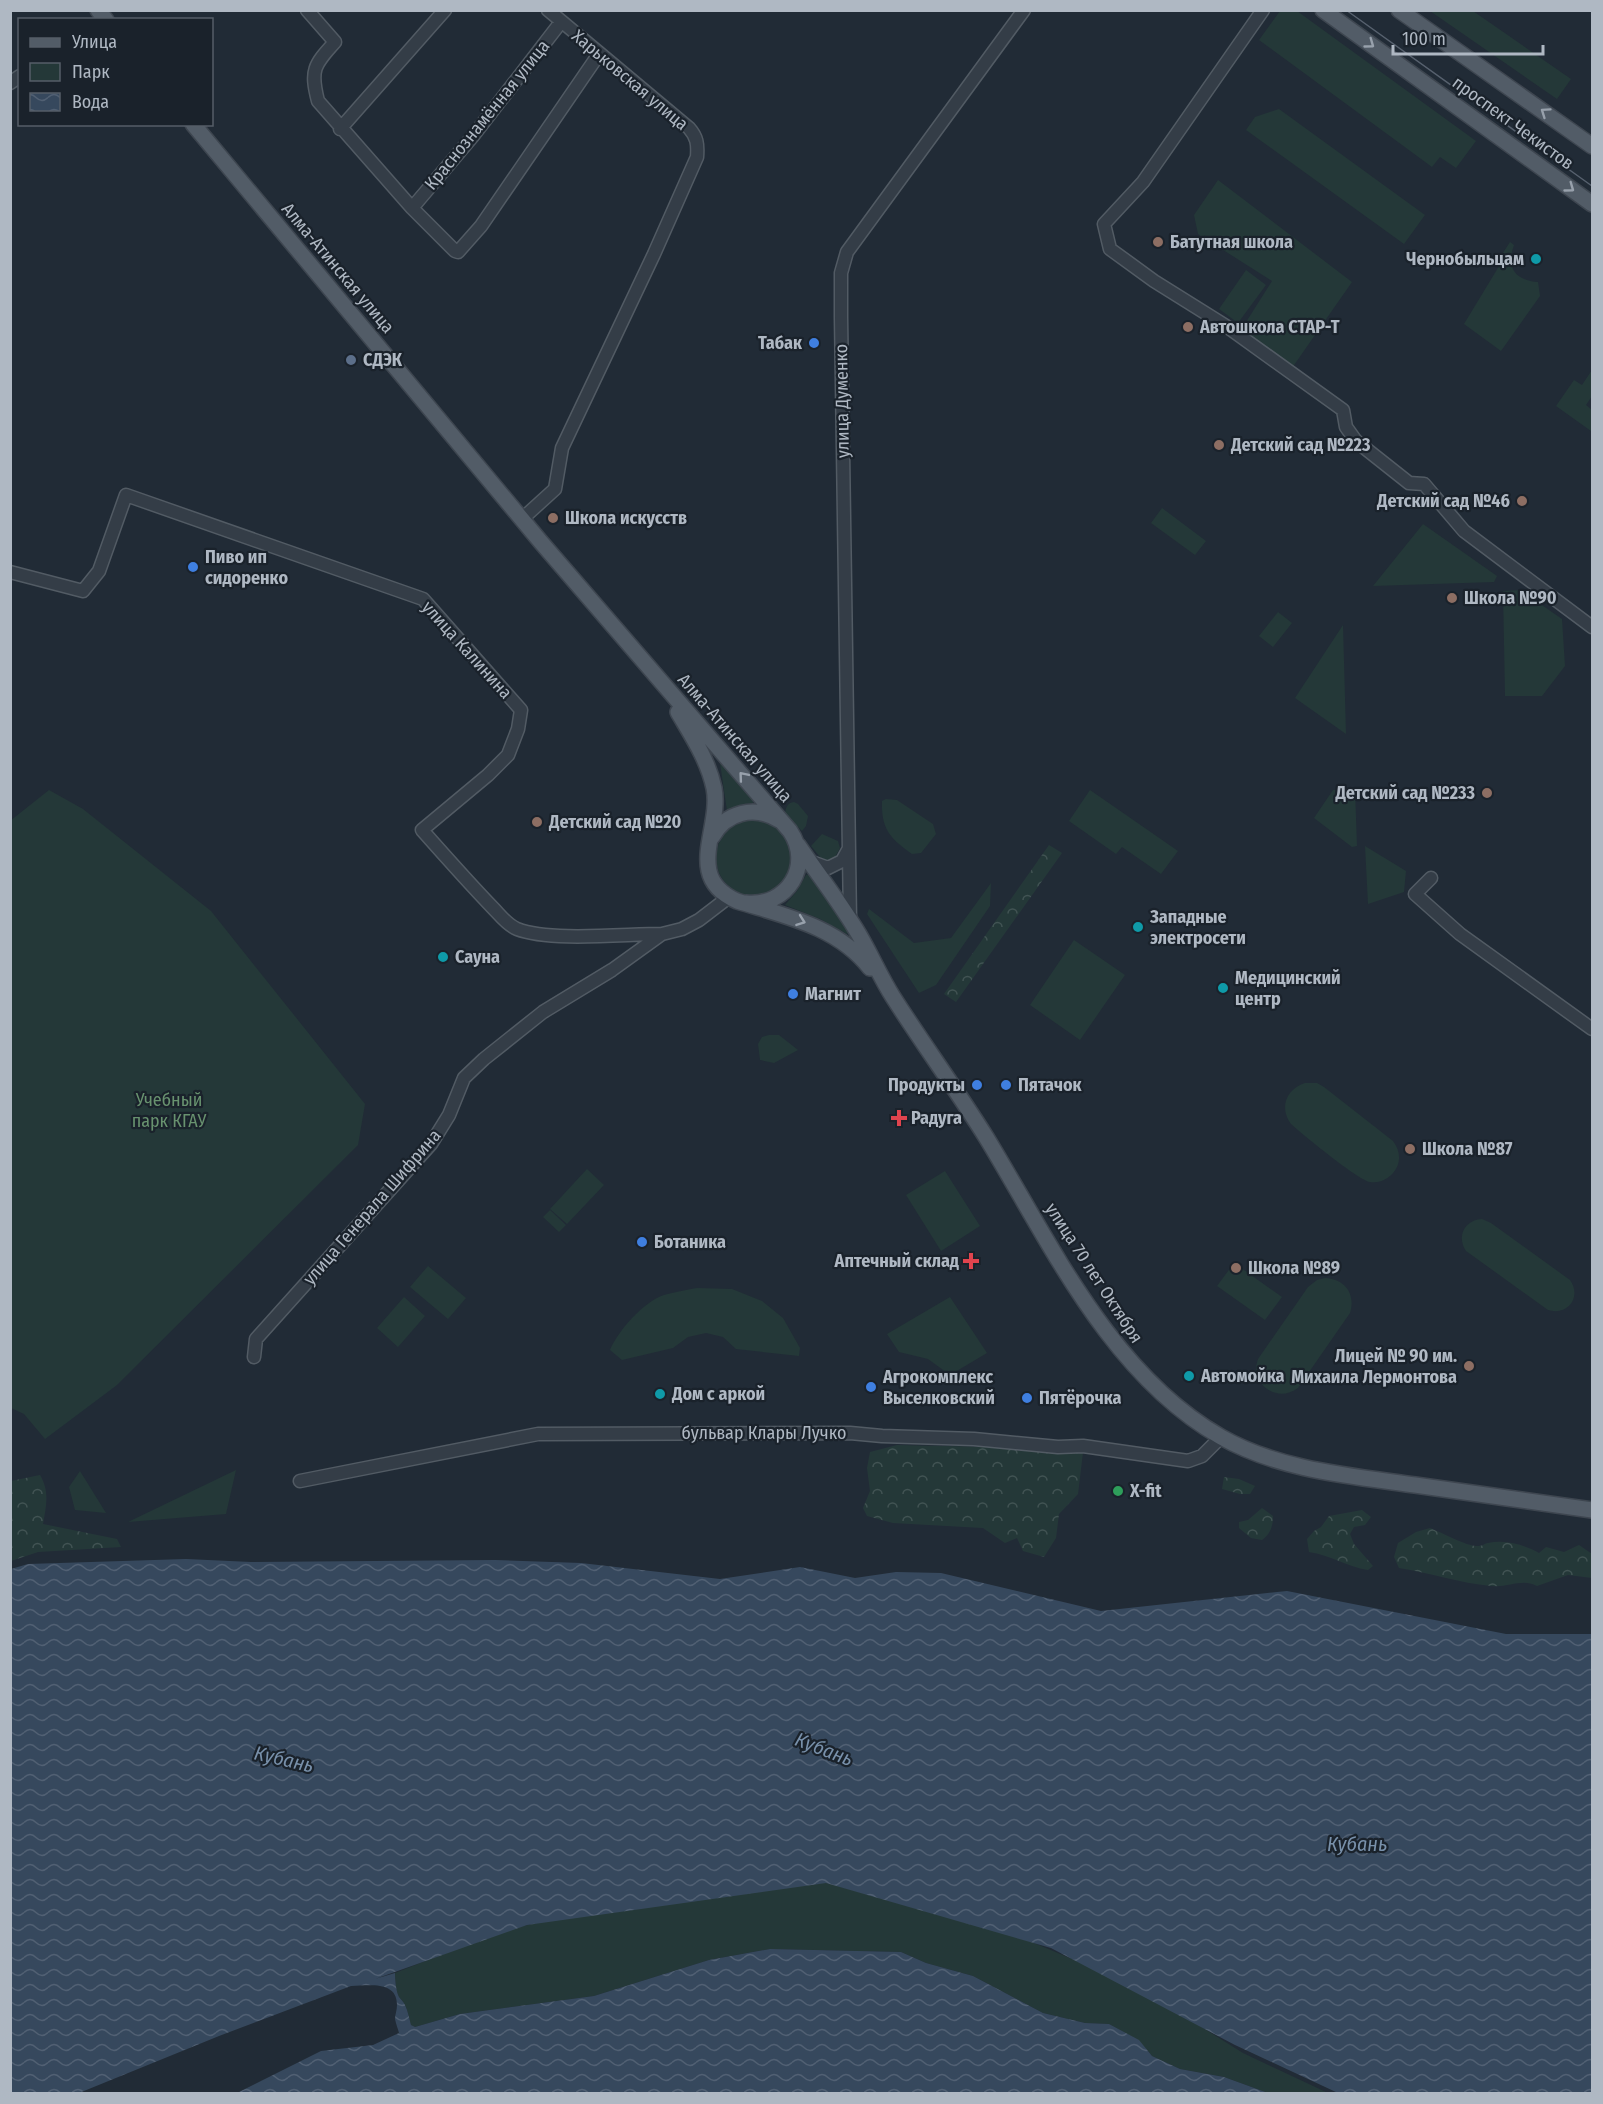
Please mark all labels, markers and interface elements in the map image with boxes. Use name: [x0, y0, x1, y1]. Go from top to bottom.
legend: [18, 18, 213, 126]
scale bar: [1393, 18, 1543, 56]
street label: Харьковская улица: [567, 25, 693, 135]
text: 100 m: [1402, 28, 1446, 50]
text: Улица: [71, 31, 117, 53]
street label: Краснознамённая улица: [420, 35, 554, 194]
one-way arrow: [1364, 37, 1375, 48]
text: Парк: [72, 61, 110, 83]
street label: проспект Чекистов: [1448, 72, 1578, 174]
text: Вода: [72, 91, 109, 113]
one-way arrow: [1540, 108, 1551, 119]
one-way arrow: [1564, 181, 1575, 192]
street label: Алма-Атинская улица: [277, 198, 399, 338]
place label: Батутная школа: [1170, 231, 1293, 253]
marker: Батутная школа: [1151, 235, 1165, 249]
place label: Чернобыльцам: [1406, 248, 1524, 270]
marker: Чернобыльцам: [1529, 252, 1543, 266]
place label: Автошкола СТАР-Т: [1199, 316, 1340, 338]
marker: Автошкола СТАР-Т: [1181, 320, 1195, 334]
place label: Табак: [758, 332, 803, 354]
marker: Табак: [807, 336, 821, 350]
street label: улица Думенко: [830, 344, 854, 458]
place label: СДЭК: [363, 349, 403, 371]
marker: СДЭК: [344, 353, 358, 367]
place label: Детский сад №223: [1230, 434, 1371, 456]
marker: Детский сад №223: [1212, 438, 1226, 452]
place label: Детский сад №46: [1376, 490, 1510, 512]
marker: Детский сад №46: [1515, 494, 1529, 508]
place label: Школа искусств: [565, 507, 687, 529]
marker: Школа искусств: [546, 511, 560, 525]
place label: Пиво ип сидоренко: [205, 546, 288, 589]
marker: Пиво ип сидоренко: [186, 560, 200, 574]
place label: Школа №90: [1464, 587, 1557, 609]
marker: Школа №90: [1445, 591, 1459, 605]
street label: улица Калинина: [417, 596, 517, 704]
street label: Алма-Атинская улица: [673, 669, 797, 807]
one-way arrow: [739, 772, 750, 783]
place label: Детский сад №233: [1334, 782, 1475, 804]
marker: Детский сад №233: [1480, 786, 1494, 800]
place label: Детский сад №20: [548, 811, 682, 833]
marker: Детский сад №20: [530, 815, 544, 829]
place label: Западные электросети: [1149, 906, 1246, 949]
one-way arrow: [796, 914, 806, 927]
marker: Западные электросети: [1131, 920, 1145, 934]
place label: Сауна: [455, 946, 500, 968]
marker: Сауна: [436, 950, 450, 964]
place label: Медицинский центр: [1235, 967, 1341, 1010]
marker: Медицинский центр: [1216, 981, 1230, 995]
place label: Магнит: [805, 983, 861, 1005]
marker: Магнит: [786, 987, 800, 1001]
place label: Продукты: [888, 1074, 965, 1096]
place label: Пятачок: [1018, 1074, 1083, 1096]
marker: Продукты: [970, 1078, 984, 1092]
marker: Пятачок: [999, 1078, 1013, 1092]
park label: Учебный парк КГАУ: [132, 1089, 207, 1132]
place label: Радуга: [911, 1107, 962, 1129]
marker: Радуга: [892, 1111, 906, 1125]
street label: улица Генерала Шифрина: [298, 1125, 446, 1289]
place label: Школа №87: [1422, 1138, 1513, 1160]
marker: Школа №87: [1403, 1142, 1417, 1156]
street label: улица 70 лет Октября: [1041, 1199, 1147, 1347]
place label: Ботаника: [654, 1231, 726, 1253]
marker: Ботаника: [635, 1235, 649, 1249]
place label: Аптечный склад: [834, 1250, 959, 1272]
marker: Аптечный склад: [964, 1254, 978, 1268]
place label: Школа №89: [1248, 1257, 1340, 1279]
marker: Школа №89: [1229, 1261, 1243, 1275]
place label: Лицей № 90 им. Михаила Лермонтова: [1291, 1345, 1457, 1388]
marker: Лицей № 90 им. Михаила Лермонтова: [1462, 1359, 1476, 1373]
place label: Автомойка: [1200, 1365, 1284, 1387]
place label: Агрокомплекс Выселковский: [882, 1366, 995, 1409]
marker: Автомойка: [1182, 1369, 1196, 1383]
marker: Агрокомплекс Выселковский: [864, 1380, 878, 1394]
place label: Дом с аркой: [671, 1383, 765, 1405]
marker: Дом с аркой: [653, 1387, 667, 1401]
place label: Пятёрочка: [1039, 1387, 1121, 1409]
marker: Пятёрочка: [1020, 1391, 1034, 1405]
street label: бульвар Клары Лучко: [682, 1422, 846, 1444]
place label: X-fit: [1129, 1480, 1162, 1502]
marker: X-fit: [1111, 1484, 1125, 1498]
water label: Кубань: [792, 1727, 856, 1771]
water label: Кубань: [252, 1741, 316, 1777]
water label: Кубань: [1327, 1832, 1387, 1856]

